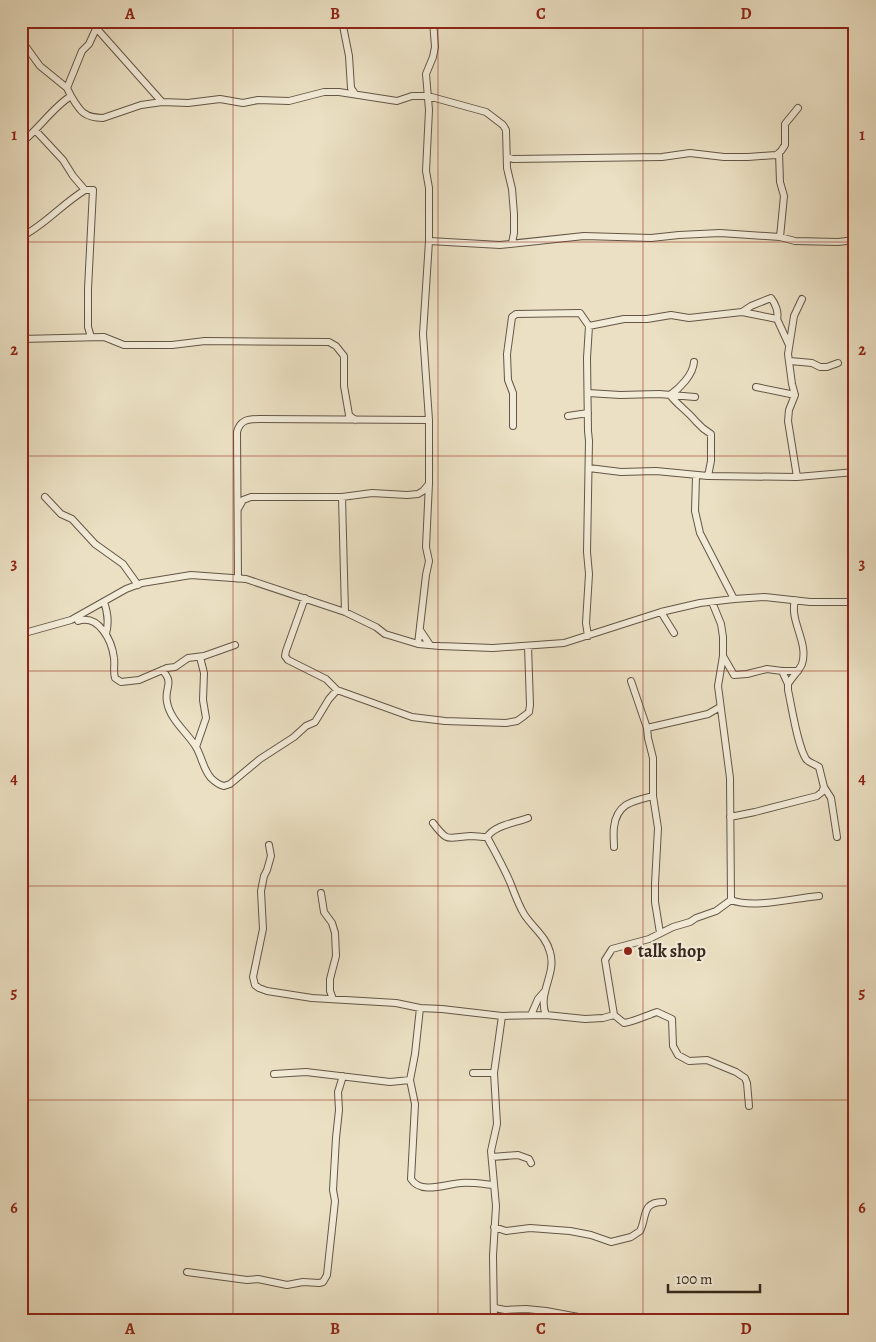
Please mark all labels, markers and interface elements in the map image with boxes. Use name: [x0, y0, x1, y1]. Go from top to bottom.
text: A: [124, 3, 136, 25]
text: B: [330, 3, 340, 25]
text: C: [536, 3, 546, 25]
text: D: [740, 3, 752, 25]
text: 1: [11, 124, 17, 146]
text: 1: [859, 124, 865, 146]
text: 2: [10, 339, 18, 361]
text: 2: [858, 339, 866, 361]
text: 3: [11, 553, 18, 575]
text: 3: [859, 553, 866, 575]
text: 4: [10, 768, 18, 790]
text: 4: [858, 768, 866, 790]
place label: talk shop: [638, 939, 706, 963]
marker: talk shop: [622, 945, 634, 957]
text: 5: [11, 982, 18, 1004]
text: 5: [859, 982, 866, 1004]
text: 6: [10, 1197, 18, 1219]
text: 6: [858, 1197, 866, 1219]
scale bar: [668, 1262, 761, 1294]
text: 100 m: [676, 1269, 713, 1289]
text: A: [124, 1318, 136, 1340]
text: B: [330, 1318, 340, 1340]
text: C: [536, 1318, 546, 1340]
text: D: [740, 1318, 752, 1340]

